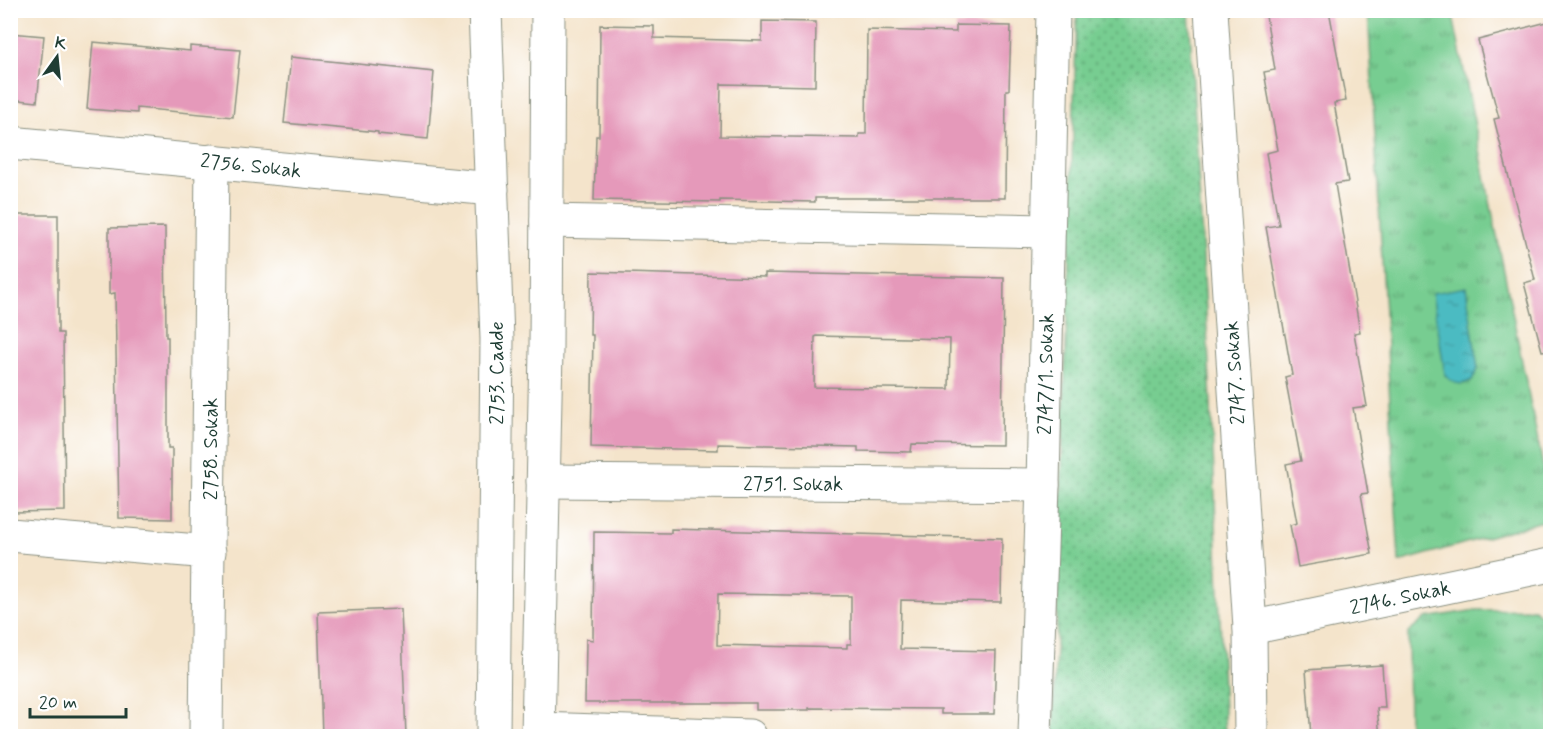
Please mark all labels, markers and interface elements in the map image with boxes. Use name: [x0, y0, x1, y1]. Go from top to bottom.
north arrow: [27, 27, 87, 87]
text: K: [52, 32, 69, 56]
street label: 2756. Sokak: [199, 148, 303, 185]
street label: 2747/1. Sokak: [1032, 313, 1061, 435]
street label: 2747. Sokak: [1218, 320, 1253, 426]
street label: 2753. Cadde: [484, 321, 511, 425]
street label: 2758. Sokak: [198, 398, 225, 500]
street label: 2751. Sokak: [743, 471, 843, 498]
street label: 2746. Sokak: [1348, 575, 1453, 622]
scale bar: [30, 681, 126, 719]
text: 20 m: [39, 691, 77, 715]

